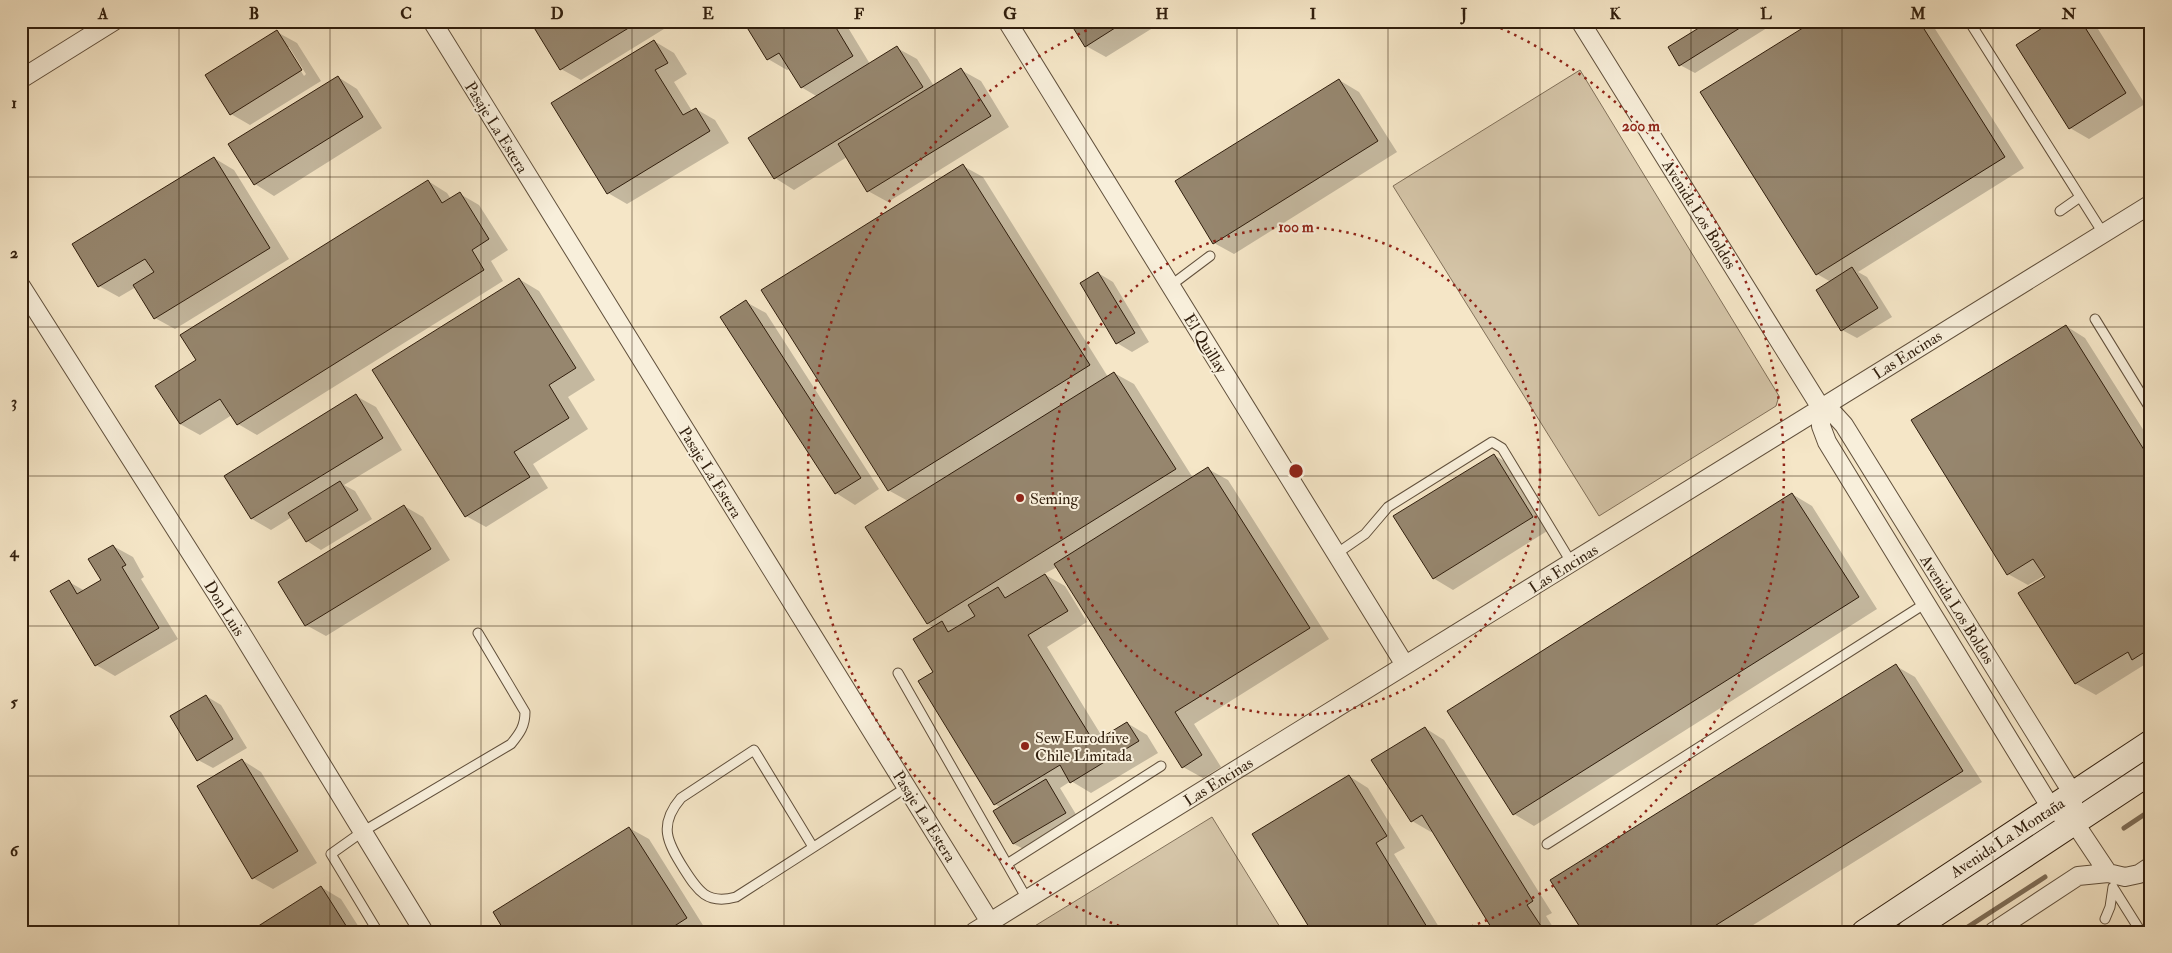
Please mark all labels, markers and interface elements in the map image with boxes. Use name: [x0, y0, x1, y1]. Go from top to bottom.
text: A: [97, 4, 109, 24]
text: B: [249, 4, 259, 24]
text: C: [400, 4, 412, 24]
text: D: [550, 4, 564, 24]
text: E: [702, 4, 714, 24]
text: F: [854, 4, 864, 24]
text: G: [1003, 4, 1017, 24]
text: H: [1155, 4, 1169, 24]
text: I: [1310, 4, 1317, 24]
text: J: [1460, 4, 1468, 25]
text: K: [1609, 4, 1621, 24]
text: L: [1760, 4, 1772, 24]
text: M: [1909, 4, 1926, 24]
text: N: [2061, 4, 2077, 24]
street label: Pasaje La Estera: [460, 78, 533, 177]
text: 1: [11, 93, 17, 113]
text: 200 m: [1622, 117, 1660, 136]
street label: Avenida Los Boldos: [1657, 155, 1741, 273]
text: 100 m: [1278, 218, 1314, 237]
text: 2: [10, 243, 18, 263]
street label: El Quillay: [1179, 310, 1232, 378]
street label: Las Encinas: [1869, 326, 1946, 384]
text: 3: [11, 392, 17, 412]
street label: Pasaje La Estera: [674, 423, 747, 522]
centre of rings: [1287, 462, 1305, 480]
place label: Seming: [1030, 489, 1080, 509]
marker: Seming: [1014, 492, 1026, 504]
street label: Las Encinas: [1525, 540, 1602, 598]
text: 4: [9, 542, 20, 562]
street label: Avenida Los Boldos: [1915, 550, 1999, 668]
street label: Don Luis: [199, 577, 249, 640]
text: 5: [10, 692, 18, 712]
place label: Sew Eurodrive Chile Limitada: [1035, 728, 1133, 766]
marker: Sew Eurodrive Chile Limitada: [1019, 740, 1031, 752]
street label: Las Encinas: [1180, 753, 1257, 811]
street label: Pasaje La Estera: [888, 767, 961, 866]
street label: Avenida La Montaña: [1946, 793, 2069, 883]
text: 6: [10, 841, 20, 861]

